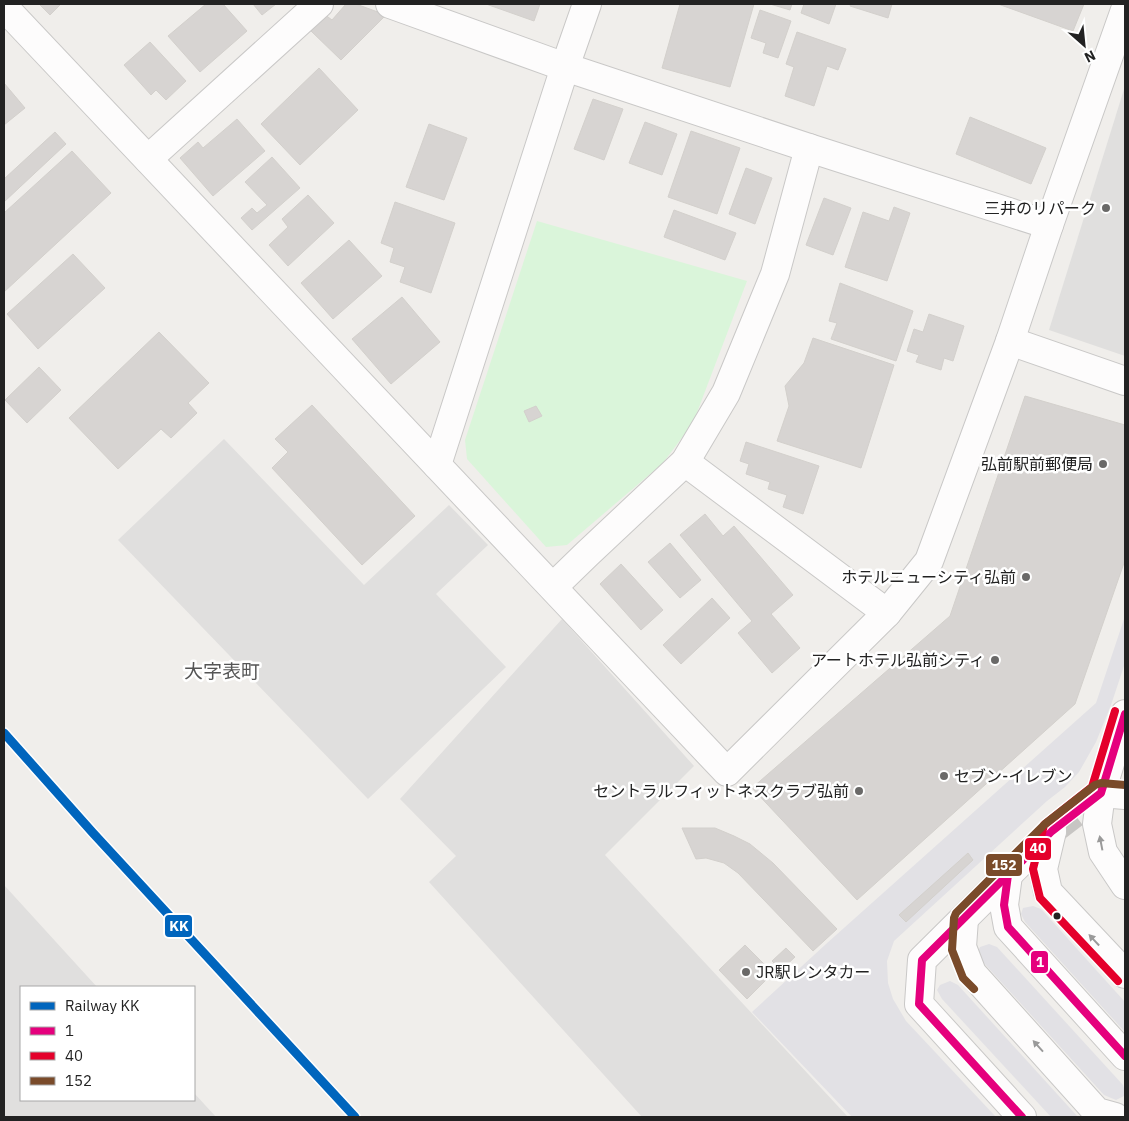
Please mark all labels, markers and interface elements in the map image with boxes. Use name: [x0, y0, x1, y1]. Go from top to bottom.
north arrow: [1059, 20, 1109, 70]
text: N: [1081, 46, 1099, 67]
place label: 三井のリパーク: [984, 198, 1096, 218]
marker: 三井のリパーク: [1100, 202, 1112, 214]
place label: 弘前駅前郵便局: [981, 454, 1093, 474]
marker: 弘前駅前郵便局: [1097, 458, 1109, 470]
place label: ホテルニューシティ弘前: [841, 567, 1016, 587]
marker: ホテルニューシティ弘前: [1020, 571, 1032, 583]
place label: アートホテル弘前シティ: [811, 650, 985, 670]
marker: アートホテル弘前シティ: [989, 654, 1001, 666]
district label: 大字表町: [184, 659, 260, 683]
place label: セブン-イレブン: [954, 766, 1072, 786]
marker: セブン-イレブン: [938, 770, 950, 782]
place label: セントラルフィットネスクラブ弘前: [593, 781, 849, 801]
marker: セントラルフィットネスクラブ弘前: [853, 785, 865, 797]
one-way arrow: [1097, 835, 1105, 851]
line badge: 40: [1024, 837, 1052, 861]
text: 40: [1030, 839, 1046, 857]
line badge: 152: [985, 853, 1023, 877]
text: 152: [991, 856, 1017, 874]
unlabelled marker: [1052, 911, 1062, 921]
line badge: KK: [164, 914, 193, 938]
text: KK: [169, 917, 189, 935]
one-way arrow: [1088, 935, 1100, 947]
line badge: 1: [1030, 950, 1049, 974]
text: 1: [1036, 953, 1045, 971]
place label: JR駅レンタカー: [756, 962, 870, 982]
marker: JR駅レンタカー: [740, 966, 752, 978]
legend: [20, 986, 195, 1101]
text: Railway KK: [65, 996, 140, 1015]
text: 1: [65, 1021, 74, 1040]
one-way arrow: [1033, 1040, 1044, 1053]
text: 40: [65, 1046, 83, 1065]
text: 152: [65, 1071, 92, 1090]

